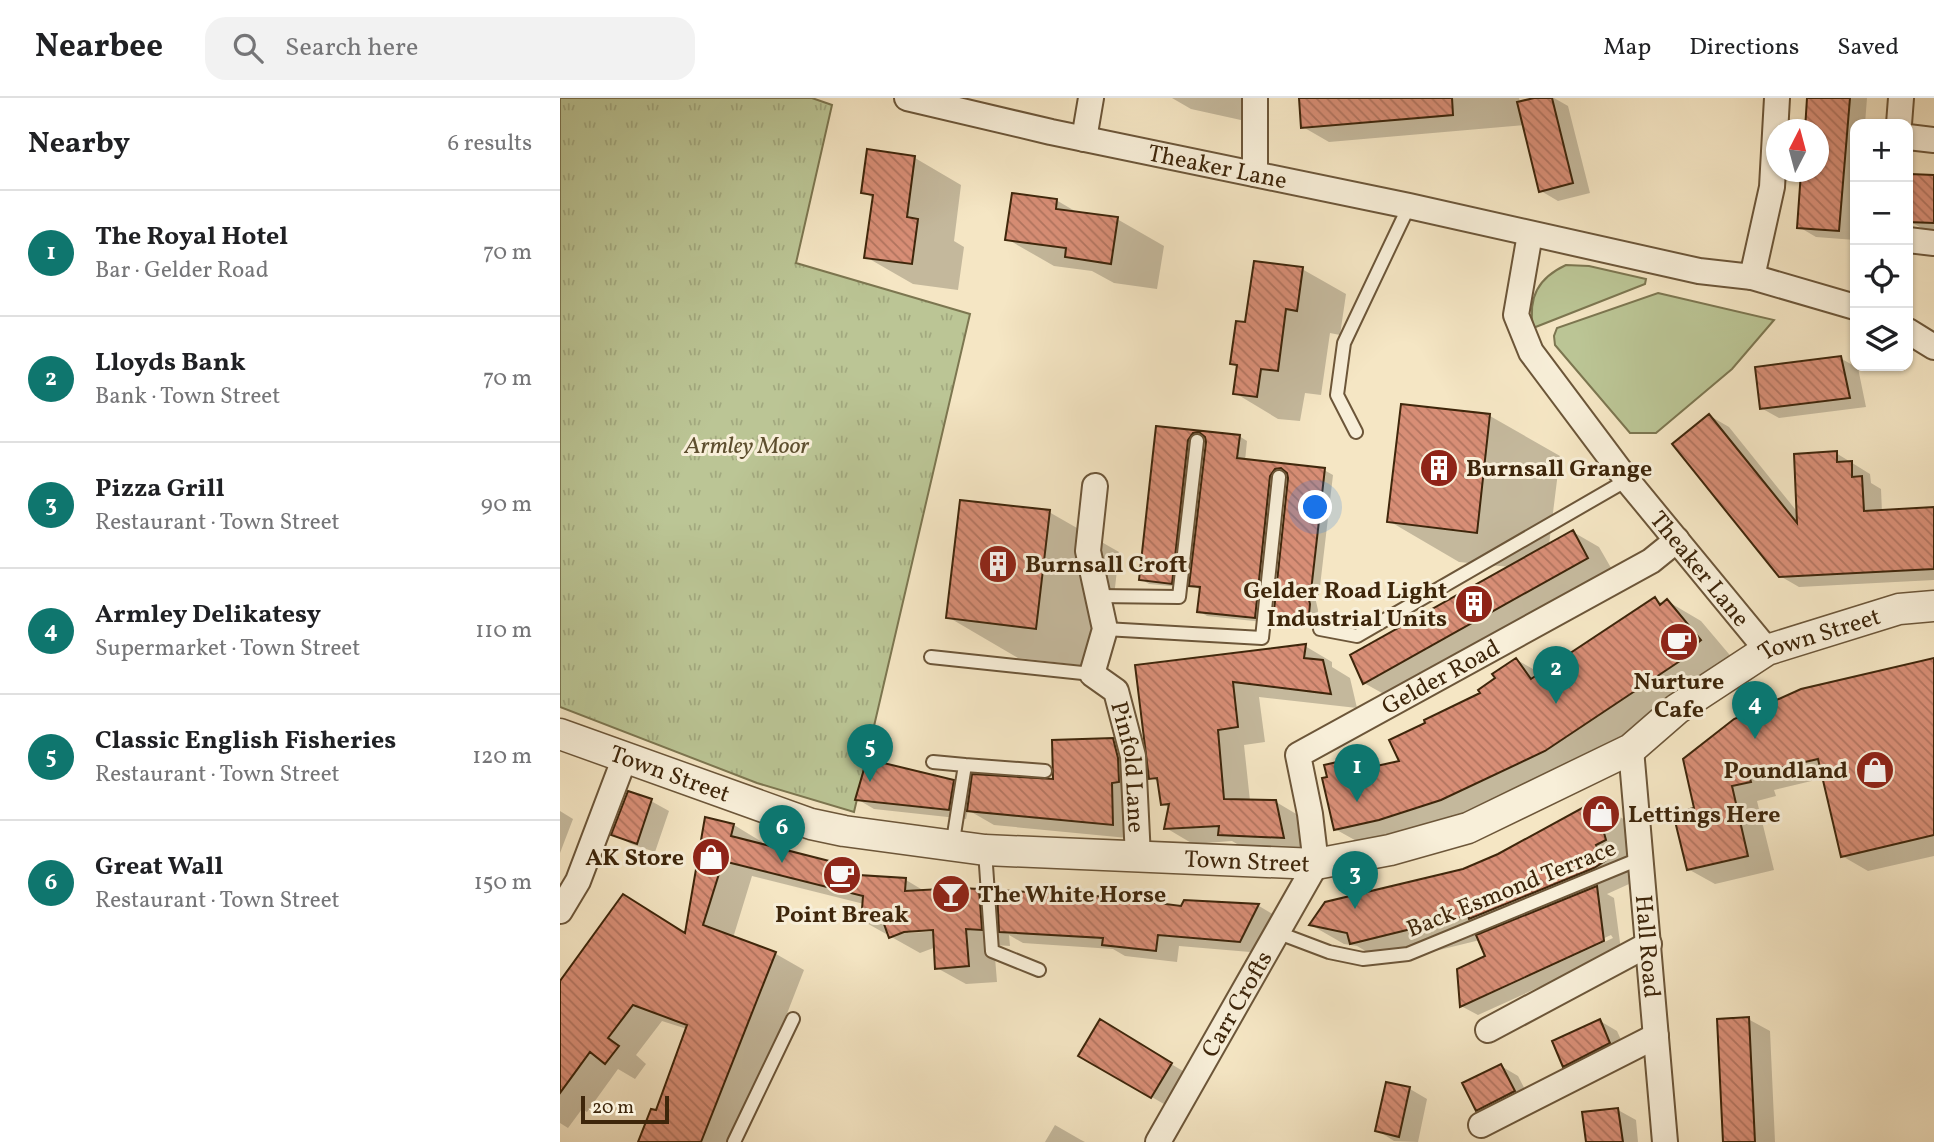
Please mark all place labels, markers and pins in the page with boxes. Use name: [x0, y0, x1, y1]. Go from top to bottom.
building icon: Burnsall Grange: [1418, 447, 1460, 489]
place label: Burnsall Grange: [1466, 453, 1652, 487]
building icon: Burnsall Croft: [977, 543, 1019, 585]
place label: Burnsall Croft: [1025, 549, 1187, 583]
place label: Gelder Road Light Industrial Units: [1243, 575, 1447, 637]
building icon: Gelder Road Light Industrial Units: [1453, 583, 1495, 625]
cafe icon: Nurture Cafe: [1658, 621, 1700, 663]
pin: 2: [1533, 646, 1579, 704]
place label: Nurture Cafe: [1634, 666, 1724, 728]
pin: 4: [1732, 681, 1778, 739]
pin: 5: [847, 724, 893, 782]
pin: 1: [1334, 744, 1380, 802]
shop icon: Poundland: [1854, 749, 1896, 791]
place label: Poundland: [1723, 755, 1848, 789]
shop icon: Lettings Here: [1580, 793, 1622, 835]
place label: Lettings Here: [1628, 799, 1781, 833]
pin: 6: [759, 805, 805, 863]
shop icon: AK Store: [690, 836, 732, 878]
place label: AK Store: [585, 842, 684, 876]
pin: 3: [1332, 851, 1378, 909]
cafe icon: Point Break: [821, 854, 863, 896]
bar icon: The White Horse: [930, 873, 972, 915]
place label: The White Horse: [978, 879, 1166, 913]
place label: Point Break: [775, 899, 909, 933]

